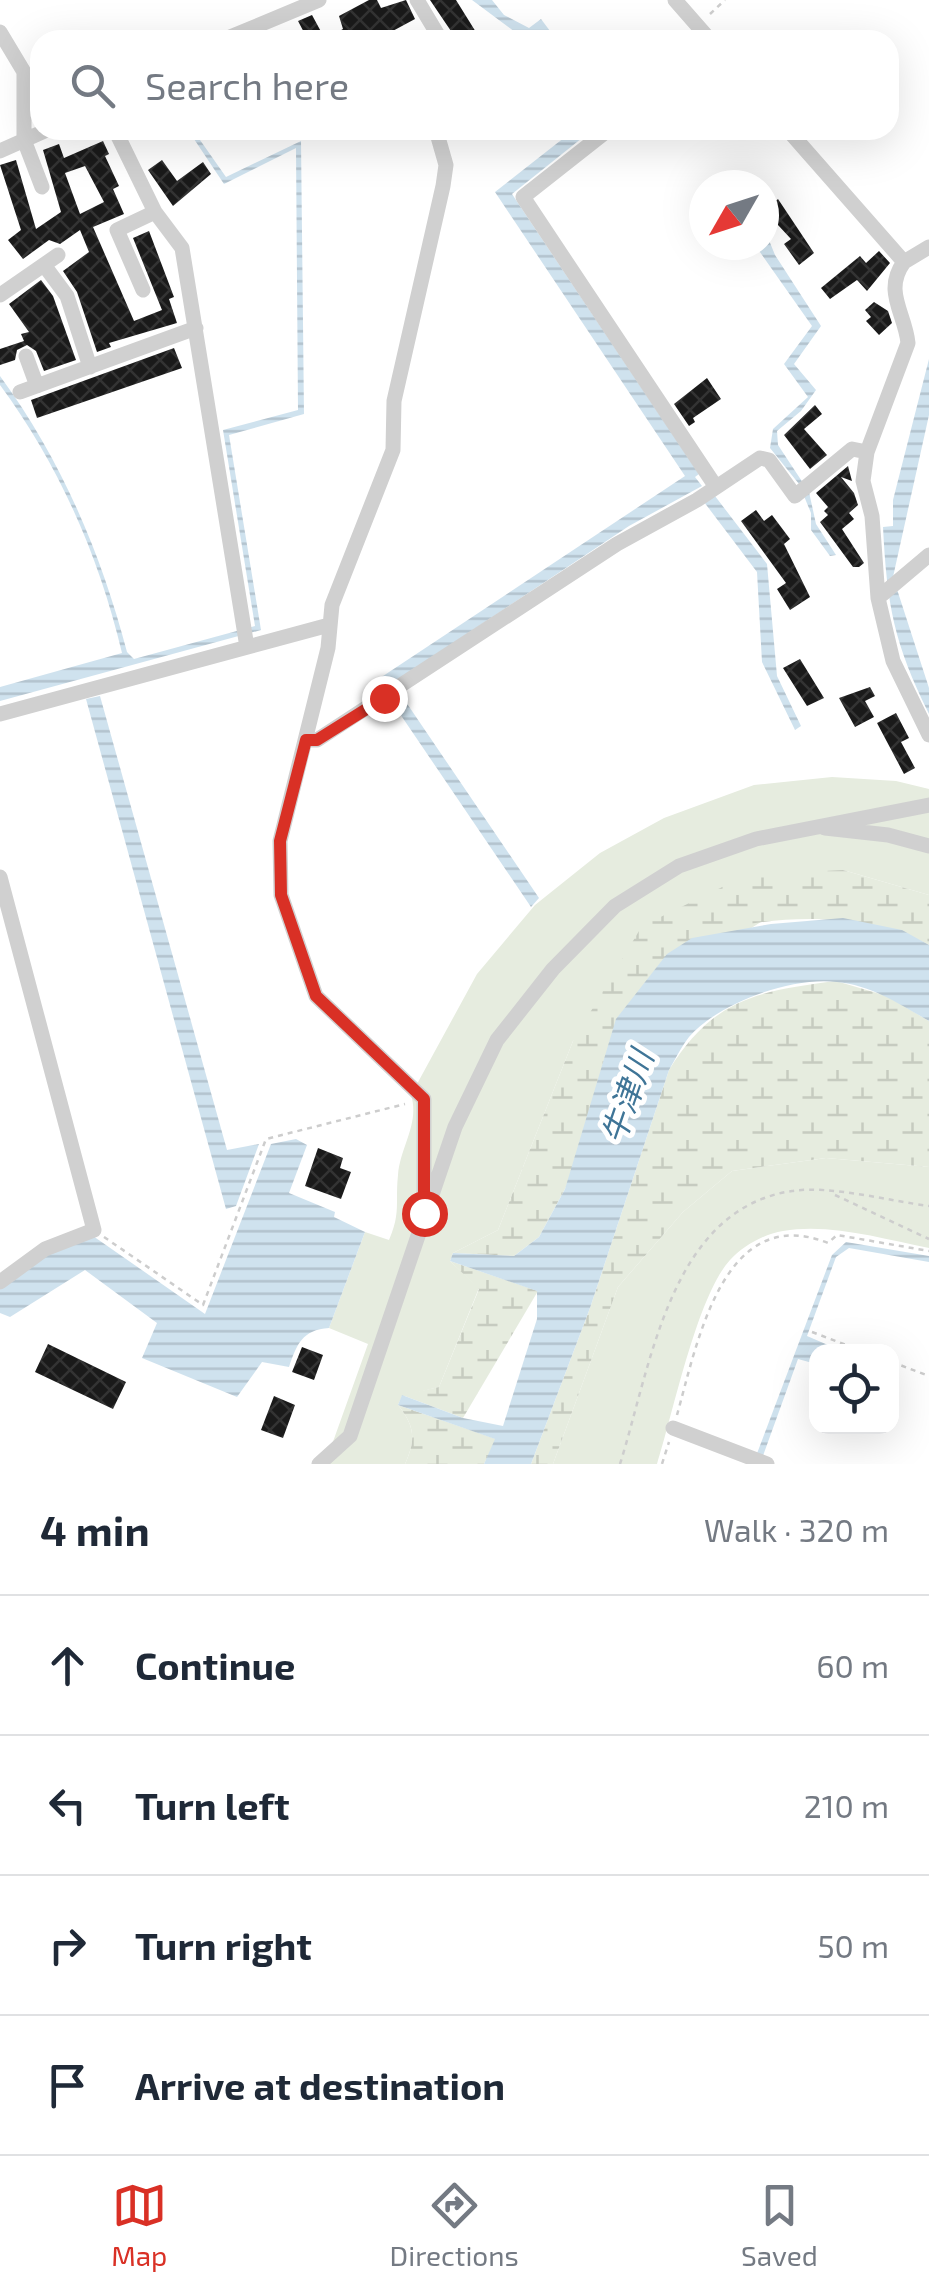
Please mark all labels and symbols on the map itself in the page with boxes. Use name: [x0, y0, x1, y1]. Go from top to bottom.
north arrow: [689, 170, 779, 260]
route end: [362, 676, 408, 722]
water label: 牛津川: [593, 1042, 661, 1148]
route start: [402, 1191, 448, 1237]

